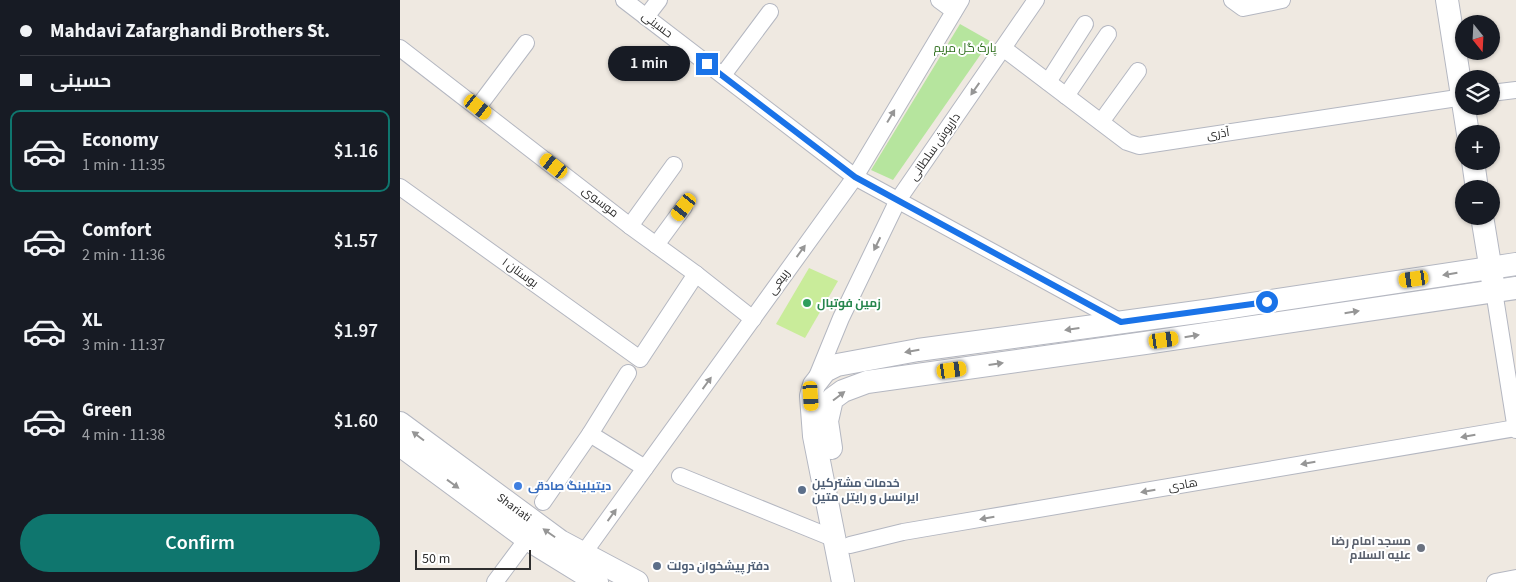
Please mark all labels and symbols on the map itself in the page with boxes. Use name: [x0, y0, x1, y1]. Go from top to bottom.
street label: حسینی: [638, 8, 676, 42]
north arrow: [1455, 15, 1500, 60]
park label: پارک گل مریم: [933, 40, 997, 57]
callout: 1 min: [607, 46, 690, 82]
route end: [696, 53, 718, 75]
one-way arrow: [970, 82, 980, 95]
car: [461, 92, 494, 122]
one-way arrow: [887, 109, 896, 122]
street label: داریوش سلطانی: [905, 110, 965, 184]
street label: آذری: [1205, 124, 1231, 144]
car: [537, 151, 570, 181]
street label: موسوی: [578, 182, 622, 222]
car: [668, 191, 699, 223]
one-way arrow: [873, 237, 881, 251]
one-way arrow: [796, 245, 807, 258]
street label: بوستان ۱: [498, 254, 542, 292]
street label: ربیعی: [764, 266, 794, 298]
car: [1398, 269, 1429, 289]
one-way arrow: [1442, 270, 1458, 278]
route start: [1256, 291, 1278, 313]
place label: زمین فوتبال: [817, 295, 881, 312]
marker: زمین فوتبال: [801, 297, 813, 309]
one-way arrow: [1345, 308, 1361, 316]
one-way arrow: [1064, 325, 1080, 333]
car: [1148, 330, 1179, 350]
one-way arrow: [1184, 332, 1200, 340]
one-way arrow: [903, 348, 919, 356]
car: [936, 360, 967, 380]
one-way arrow: [988, 360, 1004, 368]
one-way arrow: [701, 377, 712, 390]
car: [802, 381, 819, 411]
one-way arrow: [832, 391, 845, 401]
one-way arrow: [411, 431, 425, 441]
one-way arrow: [1460, 433, 1476, 441]
one-way arrow: [1299, 460, 1315, 468]
street label: هادی: [1167, 474, 1199, 496]
place label: خدمات مشترکین ایرانسل و رایتل متین: [812, 475, 919, 506]
place label: دیتیلینگ صادقی: [528, 478, 611, 495]
one-way arrow: [446, 479, 460, 489]
marker: دیتیلینگ صادقی: [512, 480, 524, 492]
marker: خدمات مشترکین ایرانسل و رایتل متین: [796, 484, 808, 496]
one-way arrow: [1139, 487, 1155, 495]
street label: Shariati: [494, 489, 535, 526]
one-way arrow: [607, 508, 617, 522]
one-way arrow: [979, 514, 995, 522]
one-way arrow: [542, 528, 556, 538]
place label: مسجد امام رضا علیه السلام: [1331, 533, 1411, 564]
marker: مسجد امام رضا علیه السلام: [1415, 542, 1427, 554]
scale bar: [415, 547, 531, 570]
place label: دفتر پیشخوان دولت: [667, 558, 769, 575]
marker: دفتر پیشخوان دولت: [651, 560, 663, 572]

